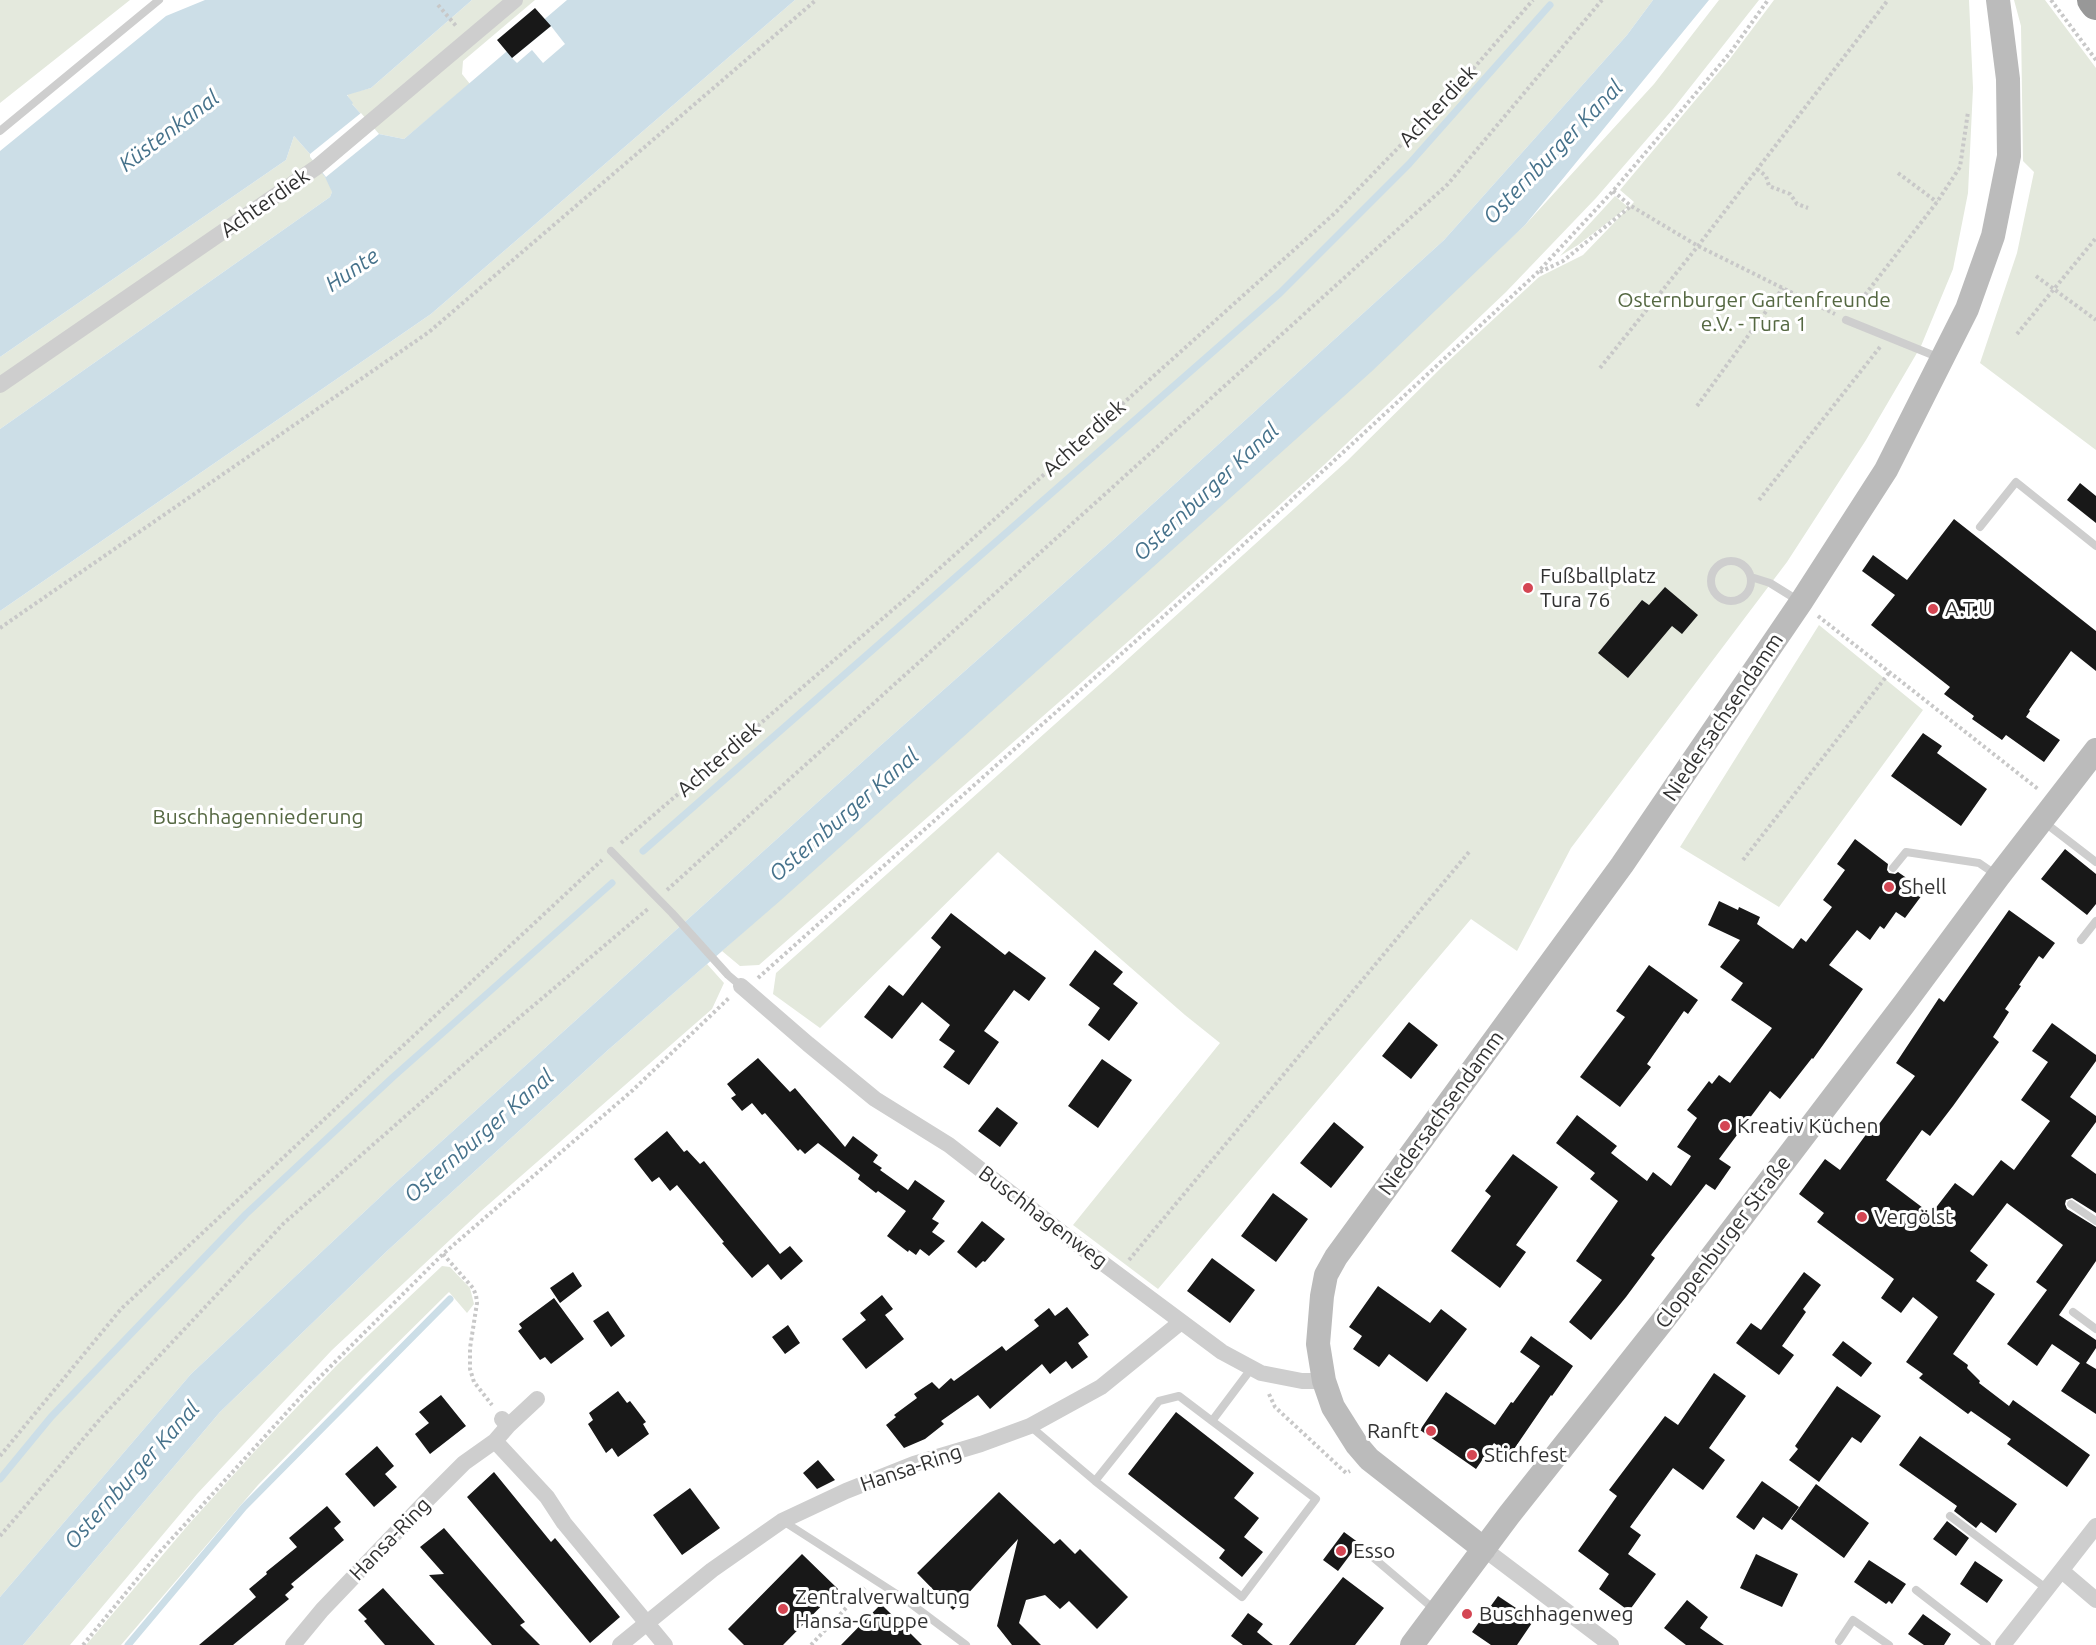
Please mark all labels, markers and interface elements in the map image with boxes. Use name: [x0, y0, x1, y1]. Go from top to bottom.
street label: Achterdiek: [1394, 60, 1482, 152]
water label: Osternburger Kanal: [1478, 75, 1628, 229]
water label: Küstenkanal: [114, 85, 224, 177]
street label: Achterdiek: [216, 163, 314, 243]
water label: Hunte: [320, 243, 384, 297]
park label: Osternburger Gartenfreunde e.V. - Tura 1: [1617, 287, 1891, 337]
street label: Achterdiek: [1037, 394, 1131, 482]
water label: Osternburger Kanal: [1128, 418, 1284, 566]
place label: Fußballplatz Tura 76: [1540, 563, 1656, 613]
marker: Fußballplatz Tura 76: [1521, 581, 1535, 595]
place label: A.T.U: [1945, 596, 1993, 622]
marker: A.T.U: [1926, 602, 1940, 616]
street label: Niedersachsendamm: [1657, 628, 1789, 806]
street label: Achterdiek: [672, 716, 766, 802]
water label: Osternburger Kanal: [764, 743, 924, 887]
park label: Buschhagenniederung: [152, 804, 364, 830]
place label: Shell: [1901, 874, 1947, 900]
marker: Shell: [1882, 880, 1896, 894]
street label: Niedersachsendamm: [1373, 1026, 1509, 1200]
water label: Osternburger Kanal: [399, 1064, 559, 1208]
place label: Kreativ Küchen: [1737, 1113, 1879, 1139]
marker: Kreativ Küchen: [1718, 1119, 1732, 1133]
street label: Cloppenburger Straße: [1650, 1151, 1796, 1333]
street label: Buschhagenweg: [974, 1160, 1112, 1274]
place label: Vergölst: [1874, 1204, 1953, 1230]
marker: Vergölst: [1855, 1210, 1869, 1224]
water label: Osternburger Kanal: [59, 1396, 205, 1554]
place label: Ranft: [1367, 1418, 1419, 1444]
marker: Ranft: [1424, 1424, 1438, 1438]
street label: Hansa-Ring: [857, 1439, 965, 1497]
place label: Stichfest: [1484, 1442, 1567, 1468]
marker: Stichfest: [1465, 1448, 1479, 1462]
street label: Hansa-Ring: [344, 1492, 436, 1586]
place label: Esso: [1353, 1538, 1395, 1564]
marker: Esso: [1334, 1544, 1348, 1558]
place label: Zentralverwaltung Hansa-Gruppe: [795, 1584, 970, 1634]
place label: Buschhagenweg: [1479, 1601, 1634, 1627]
marker: Zentralverwaltung Hansa-Gruppe: [776, 1602, 790, 1616]
marker: Buschhagenweg: [1460, 1607, 1474, 1621]

